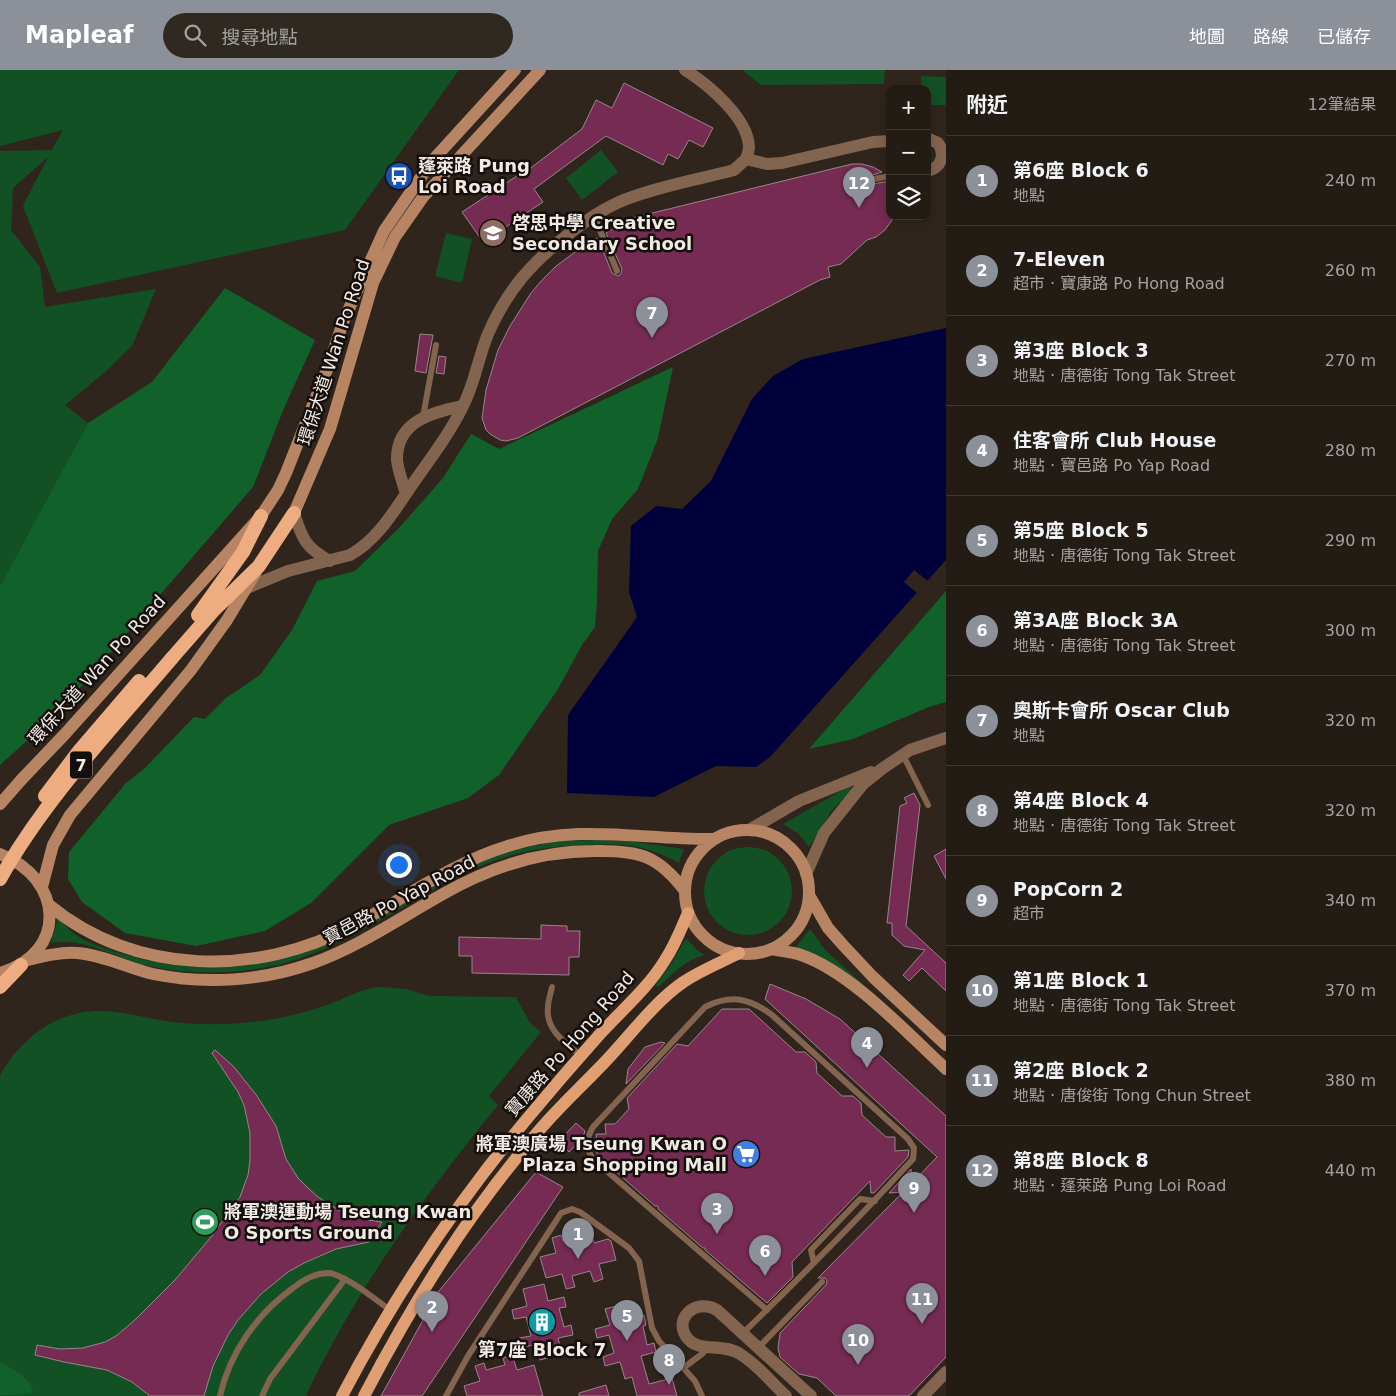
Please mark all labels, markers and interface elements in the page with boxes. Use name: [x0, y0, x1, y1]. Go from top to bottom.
search box: [163, 13, 513, 58]
text: Mapleaf: [25, 21, 133, 49]
icon: search: [181, 21, 209, 49]
text: 搜尋地點: [221, 26, 297, 48]
text: 地圖: [1189, 26, 1225, 47]
text: 路線: [1253, 26, 1289, 47]
text: 已儲存: [1317, 26, 1371, 47]
map controls: [886, 85, 931, 220]
button: +: [886, 85, 931, 130]
text: 附近: [966, 93, 1008, 117]
text: 12筆結果: [1308, 95, 1376, 114]
button: −: [886, 130, 931, 175]
place label: 蓬萊路 Pung Loi Road: [418, 155, 530, 197]
text: 第6座 Block 6: [1013, 159, 1149, 181]
bus stop icon: 蓬萊路 Pung Loi Road: [384, 161, 414, 191]
pin: 12: [843, 167, 875, 208]
text: 1: [976, 171, 988, 190]
text: 240 m: [1325, 171, 1376, 190]
button: layers: [886, 175, 931, 220]
text: 地點: [1013, 186, 1045, 205]
place label: 啓思中學 Creative Secondary School: [512, 212, 692, 254]
school or university icon: 啓思中學 Creative Secondary School: [478, 218, 508, 248]
text: 7-Eleven: [1013, 248, 1105, 270]
street label: 環保大道 Wan Po Road: [293, 256, 374, 448]
text: 2: [976, 261, 988, 280]
text: 260 m: [1325, 261, 1376, 280]
text: 超市 · 寶康路 Po Hong Road: [1013, 274, 1225, 293]
pin: 7: [636, 297, 668, 338]
text: 第3座 Block 3: [1013, 339, 1149, 361]
text: 3: [976, 351, 988, 370]
text: 270 m: [1325, 351, 1376, 370]
text: 地點 · 唐德街 Tong Tak Street: [1013, 366, 1235, 385]
text: 住客會所 Club House: [1013, 429, 1217, 451]
text: 4: [976, 441, 988, 460]
text: 280 m: [1325, 441, 1376, 460]
text: 地點 · 寶邑路 Po Yap Road: [1013, 456, 1210, 475]
text: 第5座 Block 5: [1013, 519, 1149, 541]
text: 5: [976, 531, 988, 550]
text: 290 m: [1325, 531, 1376, 550]
text: 地點 · 唐德街 Tong Tak Street: [1013, 546, 1235, 565]
street label: 環保大道 Wan Po Road: [24, 590, 170, 749]
text: 第3A座 Block 3A: [1013, 609, 1178, 631]
text: 6: [976, 621, 988, 640]
text: 300 m: [1325, 621, 1376, 640]
text: 地點 · 唐德街 Tong Tak Street: [1013, 636, 1235, 655]
text: 奧斯卡會所 Oscar Club: [1013, 699, 1230, 721]
text: 7: [976, 711, 988, 730]
text: 320 m: [1325, 711, 1376, 730]
text: 地點: [1013, 726, 1045, 745]
road number: 7: [70, 752, 92, 778]
text: 第4座 Block 4: [1013, 789, 1149, 811]
text: 8: [976, 801, 988, 820]
text: 320 m: [1325, 801, 1376, 820]
text: 地點 · 唐德街 Tong Tak Street: [1013, 816, 1235, 835]
street label: 寶邑路 Po Yap Road: [319, 851, 478, 948]
your location: [386, 852, 412, 878]
text: PopCorn 2: [1013, 878, 1123, 900]
text: 9: [976, 891, 988, 910]
text: 340 m: [1325, 891, 1376, 910]
text: 超市: [1013, 904, 1045, 923]
street label: 寶康路 Po Hong Road: [501, 967, 638, 1120]
text: 第1座 Block 1: [1013, 969, 1149, 991]
text: 10: [971, 981, 993, 1000]
text: 370 m: [1325, 981, 1376, 1000]
text: 地點 · 唐德街 Tong Tak Street: [1013, 996, 1235, 1015]
pin: 4: [851, 1027, 883, 1068]
text: 第2座 Block 2: [1013, 1059, 1149, 1081]
text: 11: [971, 1071, 993, 1090]
text: 380 m: [1325, 1071, 1376, 1090]
text: 地點 · 唐俊街 Tong Chun Street: [1013, 1086, 1251, 1105]
place label: 將軍澳廣場 Tseung Kwan O Plaza Shopping Mall: [476, 1133, 727, 1175]
supermarket icon: 將軍澳廣場 Tseung Kwan O Plaza Shopping Mall: [731, 1139, 761, 1169]
text: 第8座 Block 8: [1013, 1149, 1149, 1171]
text: 12: [971, 1161, 993, 1180]
text: 440 m: [1325, 1161, 1376, 1180]
pin: 9: [898, 1172, 930, 1213]
text: 地點 · 蓬萊路 Pung Loi Road: [1013, 1176, 1226, 1195]
pin: 3: [701, 1193, 733, 1234]
place label: 將軍澳運動場 Tseung Kwan O Sports Ground: [224, 1201, 471, 1243]
sports icon: 將軍澳運動場 Tseung Kwan O Sports Ground: [190, 1207, 220, 1237]
pin: 1: [562, 1218, 594, 1259]
pin: 6: [749, 1235, 781, 1276]
pin: 11: [906, 1283, 938, 1324]
pin: 2: [416, 1291, 448, 1332]
pin: 5: [611, 1300, 643, 1341]
building icon: 第7座 Block 7: [527, 1307, 557, 1337]
pin: 10: [842, 1324, 874, 1365]
place label: 第7座 Block 7: [478, 1339, 606, 1360]
pin: 8: [653, 1344, 685, 1385]

